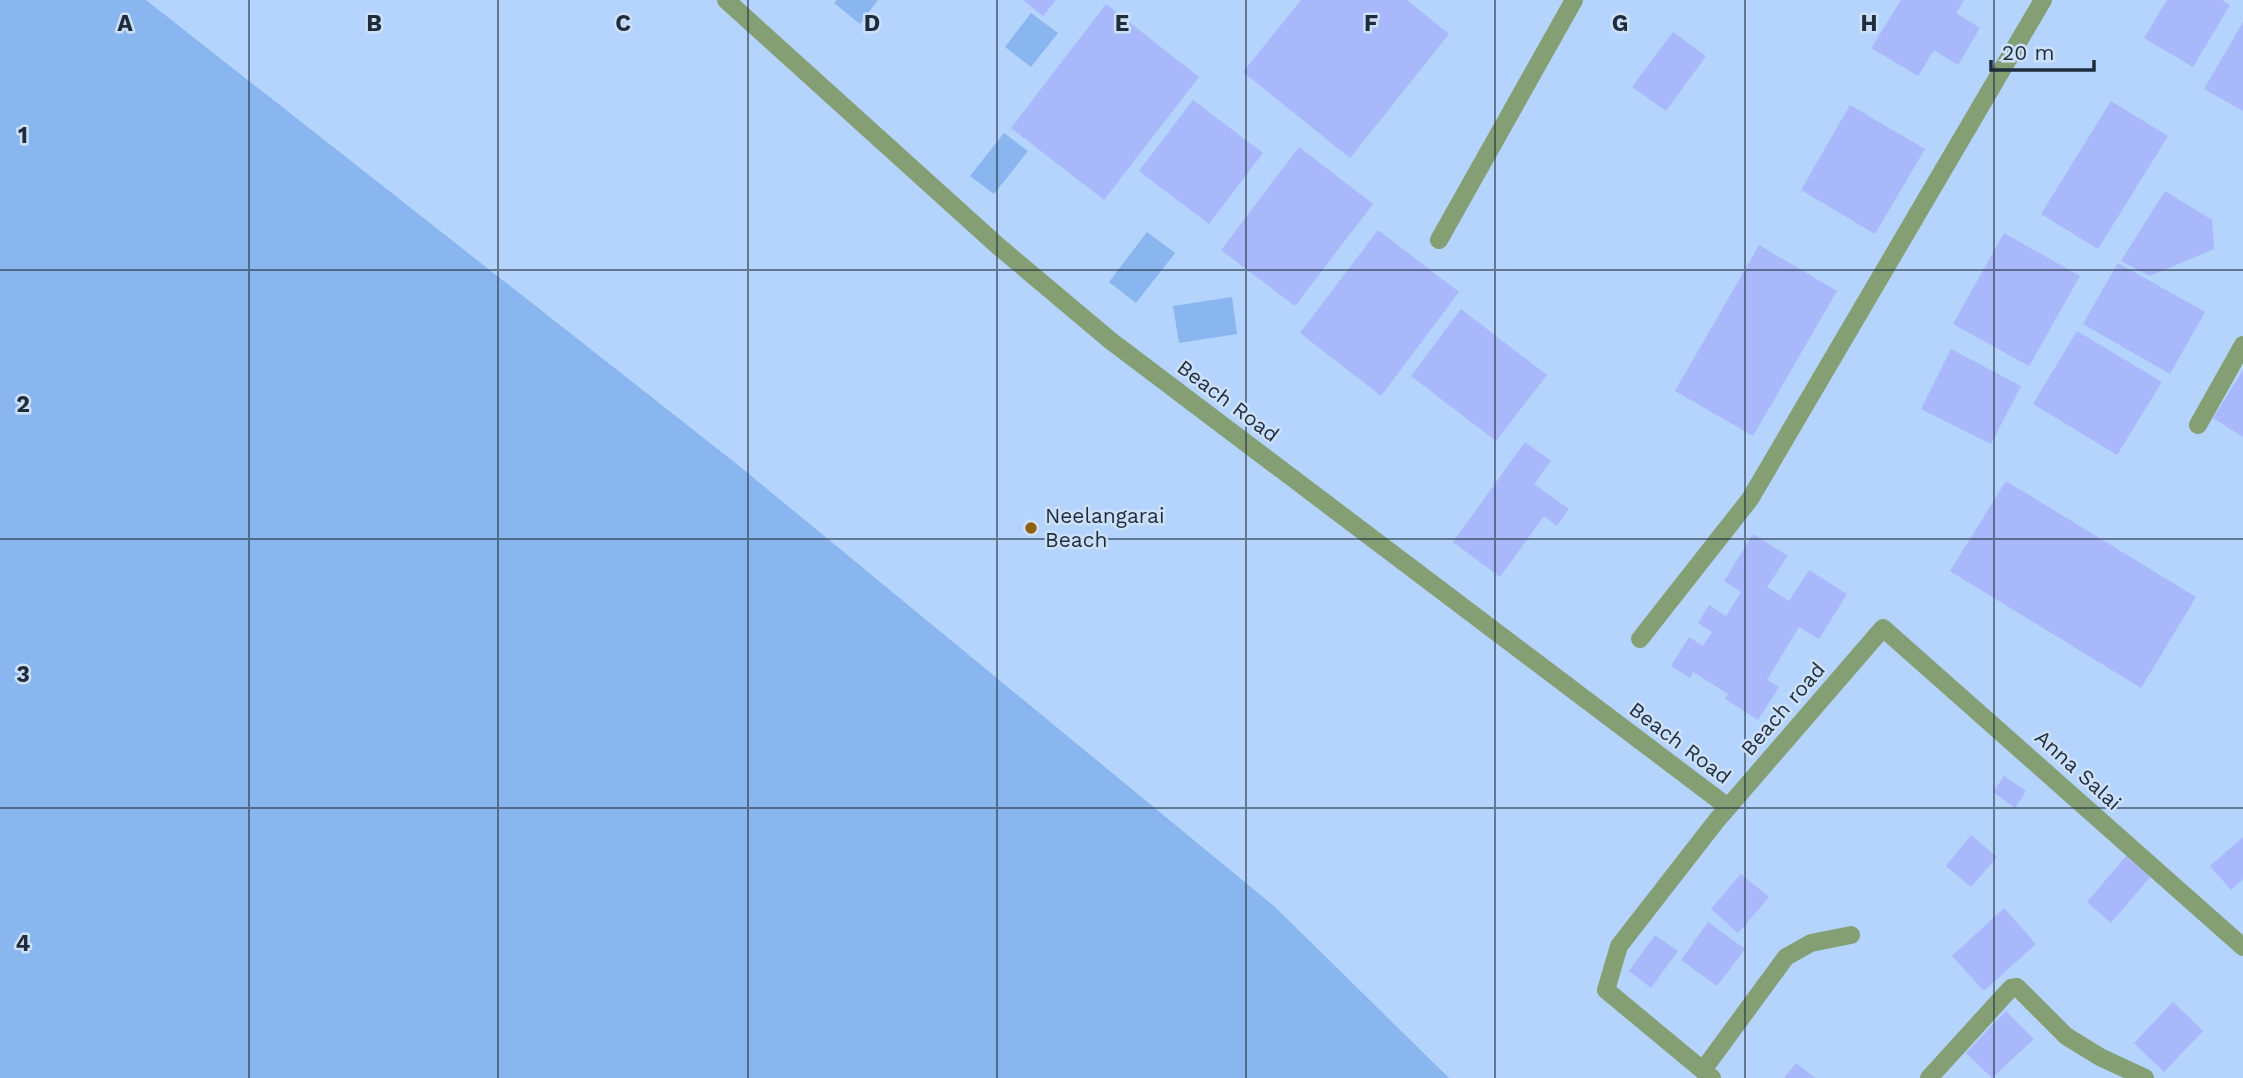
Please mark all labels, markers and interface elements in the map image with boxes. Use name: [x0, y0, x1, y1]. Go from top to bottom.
text: A: [117, 10, 133, 37]
text: B: [366, 10, 382, 37]
text: C: [615, 10, 631, 37]
text: D: [864, 10, 880, 37]
text: E: [1115, 10, 1129, 37]
text: F: [1364, 10, 1378, 37]
text: G: [1612, 10, 1628, 37]
text: H: [1860, 10, 1878, 37]
scale bar: [1991, 28, 2094, 72]
text: 20 m: [2002, 40, 2054, 65]
text: 1: [18, 122, 28, 149]
street label: Beach Road: [1172, 354, 1284, 447]
text: 2: [16, 391, 30, 418]
place label: Neelangarai Beach: [1045, 503, 1165, 552]
marker: Neelangarai Beach: [1023, 520, 1039, 536]
street label: Beach road: [1735, 657, 1830, 760]
text: 3: [16, 661, 30, 688]
street label: Beach Road: [1624, 696, 1736, 789]
street label: Anna Salai: [2030, 724, 2127, 815]
text: 4: [16, 930, 31, 957]

